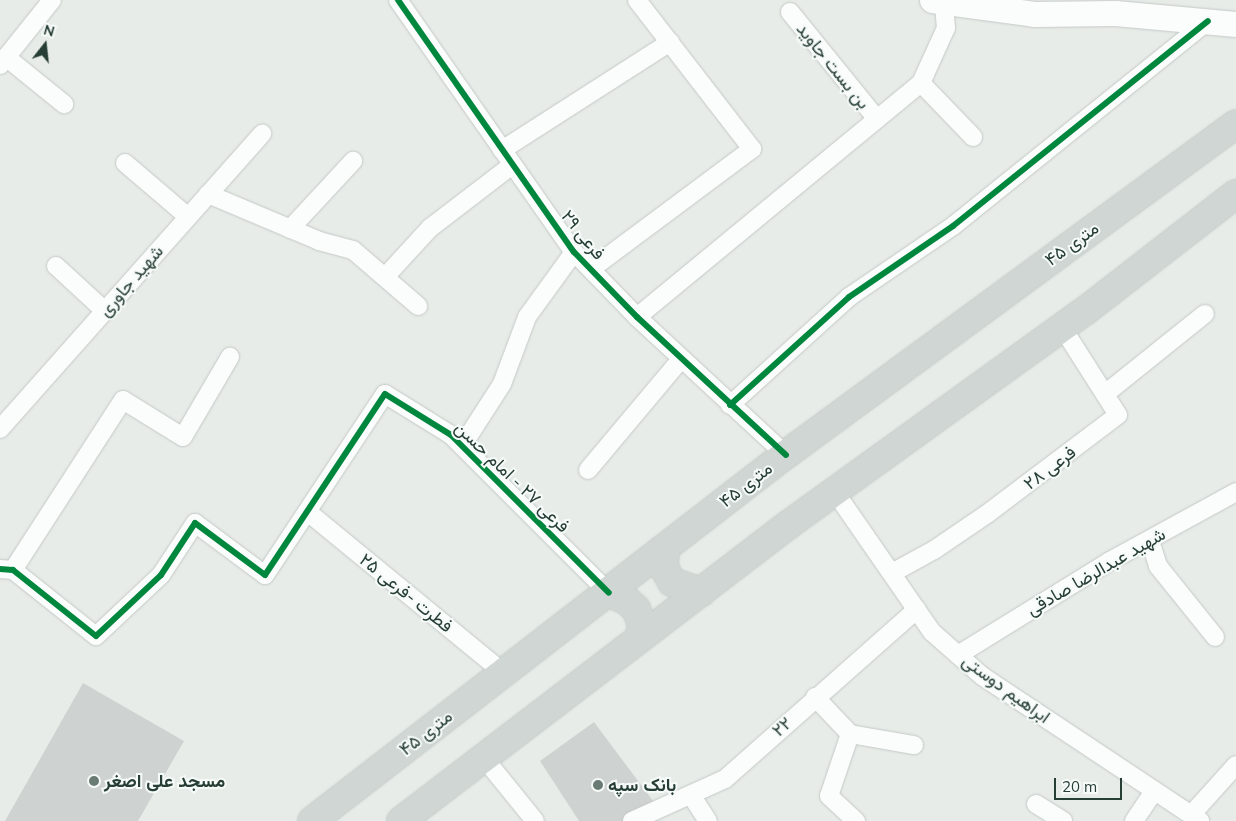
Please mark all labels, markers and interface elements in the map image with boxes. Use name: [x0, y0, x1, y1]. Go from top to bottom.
street label: بن بست جاوید: [792, 18, 874, 114]
north arrow: [20, 20, 70, 70]
text: N: [42, 20, 57, 41]
street label: فرعی ۲۹: [556, 206, 610, 264]
street label: ۴۵ متری: [1041, 217, 1103, 271]
street label: شهید جاوری: [94, 241, 168, 321]
street label: فرعی ۲۷ - امام حسن: [450, 417, 574, 537]
street label: فرعی ۲۸: [1020, 441, 1080, 495]
street label: ۴۵ متری: [715, 458, 777, 512]
street label: شهید عبدالرضا صادقی: [1023, 523, 1169, 621]
street label: فطرت -فرعی ۲۵: [355, 549, 457, 637]
street label: ابراهیم دوستی: [958, 650, 1054, 728]
street label: ۴۵ متری: [395, 706, 457, 760]
street label: ۲۲: [768, 713, 796, 741]
scale bar: [1056, 768, 1124, 800]
place label: مسجد علی اصغر: [104, 770, 225, 792]
place label: بانک سپه: [608, 774, 676, 796]
marker: مسجد علی اصغر: [88, 775, 100, 787]
text: 20 m: [1062, 777, 1097, 796]
marker: بانک سپه: [592, 779, 604, 791]

